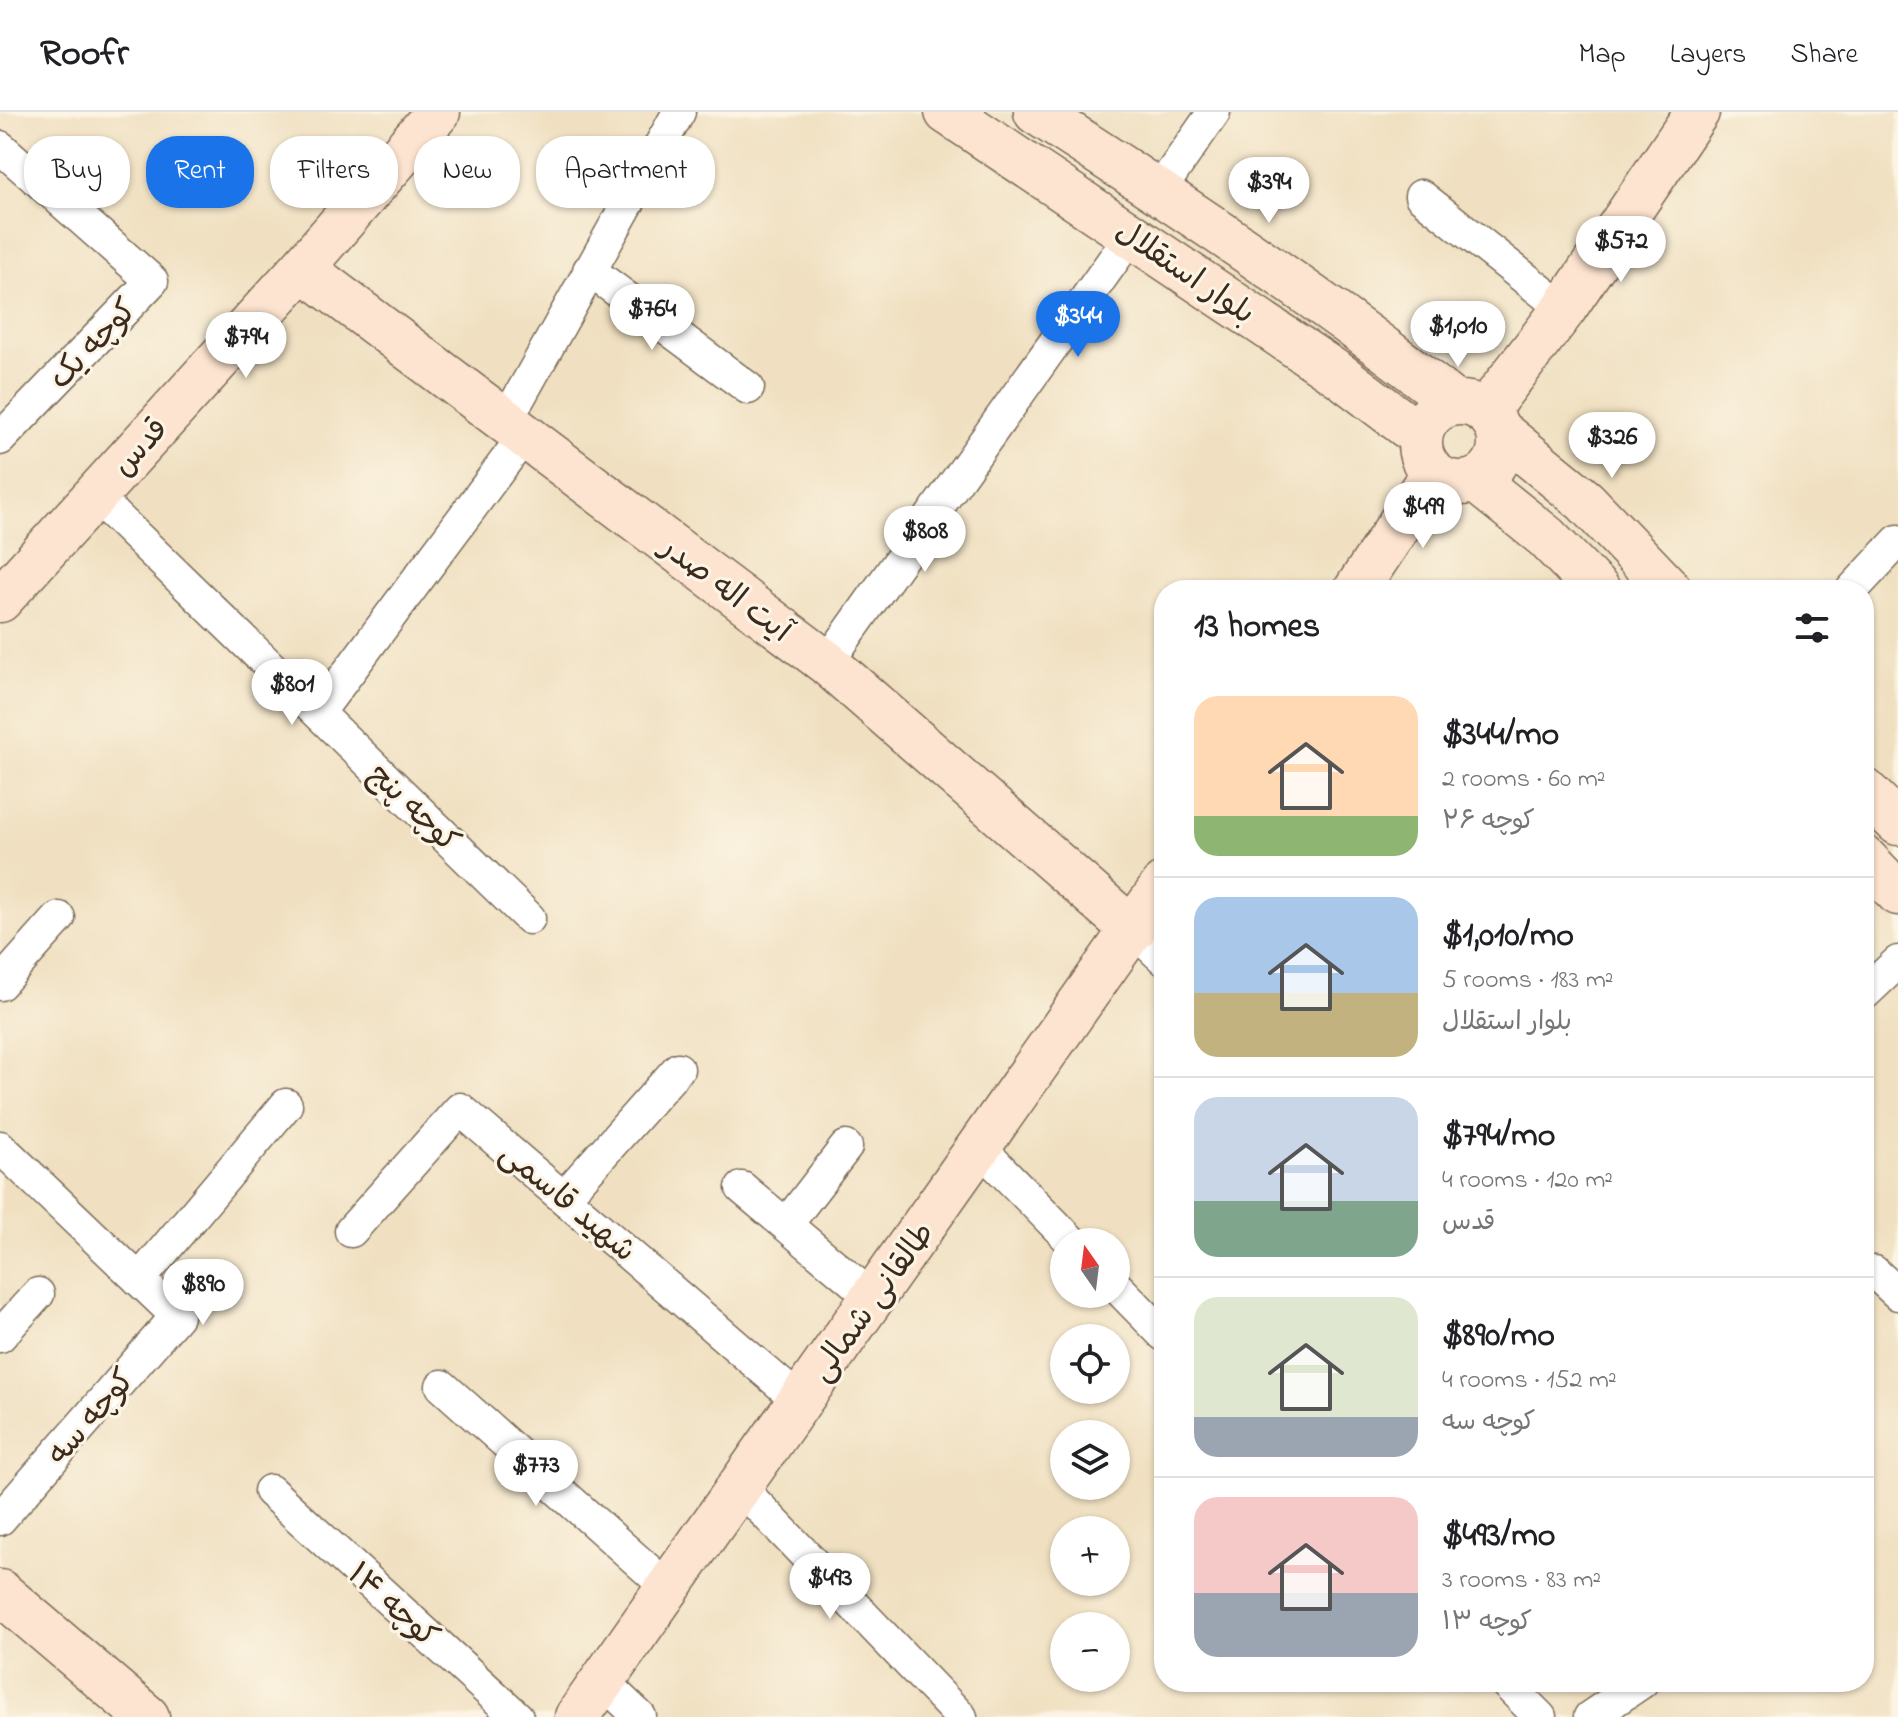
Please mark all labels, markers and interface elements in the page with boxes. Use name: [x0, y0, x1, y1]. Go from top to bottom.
text: Roofr: [40, 27, 129, 83]
text: Map: [1578, 35, 1626, 76]
text: Layers: [1670, 35, 1746, 76]
text: Share: [1790, 35, 1858, 76]
chip: Buy: [24, 136, 130, 208]
chip: Rent: [146, 136, 254, 208]
chip: Filters: [270, 136, 398, 208]
chip: New: [414, 136, 520, 208]
chip: Apartment: [536, 136, 715, 208]
pin: $394: [1222, 157, 1316, 225]
text: $394: [1246, 164, 1292, 202]
street label: بلوار استقلال: [1105, 210, 1263, 338]
pin: $572: [1574, 216, 1668, 284]
text: $572: [1594, 223, 1648, 261]
pin: $764: [605, 284, 699, 352]
street label: کوچه یک: [39, 289, 150, 402]
text: $764: [628, 291, 676, 329]
pin: $344: [1031, 291, 1125, 359]
text: $344: [1054, 298, 1102, 336]
pin: $1,010: [1393, 301, 1523, 369]
text: $1,010: [1428, 308, 1488, 346]
pin: $794: [199, 312, 293, 380]
text: $794: [224, 319, 268, 357]
street label: قدس: [102, 408, 181, 488]
pin: $326: [1565, 412, 1659, 480]
text: $326: [1587, 419, 1637, 457]
pin: $499: [1376, 482, 1470, 550]
text: $499: [1402, 489, 1444, 527]
pin: $808: [878, 506, 972, 574]
text: $808: [902, 513, 948, 551]
street label: آیت اله صدر: [647, 524, 801, 657]
text: 13 homes: [1194, 603, 1320, 653]
icon: filters: [1790, 606, 1834, 650]
pin: $801: [245, 659, 339, 727]
text: $801: [270, 666, 314, 704]
text: $344/mo: [1442, 711, 1559, 761]
icon: home: [1258, 728, 1354, 824]
street label: کوچه پنج: [356, 754, 469, 865]
text: 2 rooms · 60 m²: [1442, 761, 1606, 799]
text: کوچه ۲۶: [1442, 803, 1535, 841]
text: $1,010/mo: [1442, 912, 1574, 962]
icon: home: [1258, 929, 1354, 1025]
text: 5 rooms · 183 m²: [1442, 962, 1614, 1000]
text: بلوار استقلال: [1442, 1004, 1572, 1042]
text: $794/mo: [1442, 1112, 1555, 1162]
icon: home: [1258, 1129, 1354, 1225]
street label: شهید قاسمی: [488, 1132, 645, 1275]
text: 4 rooms · 120 m²: [1442, 1162, 1613, 1200]
text: قدس: [1442, 1204, 1495, 1242]
street label: طالقانی شمالی: [800, 1213, 948, 1393]
north arrow: [1050, 1228, 1130, 1308]
map controls: [1050, 1228, 1130, 1692]
pin: $890: [156, 1259, 250, 1327]
text: $890: [181, 1266, 225, 1304]
text: $890/mo: [1442, 1312, 1555, 1362]
button: locate: [1050, 1324, 1130, 1404]
icon: home: [1258, 1329, 1354, 1425]
street label: کوچه سه: [37, 1359, 148, 1477]
text: 4 rooms · 152 m²: [1442, 1362, 1617, 1400]
text: کوچه سه: [1442, 1404, 1535, 1442]
button: layers: [1050, 1420, 1130, 1500]
pin: $773: [489, 1440, 583, 1508]
text: $773: [512, 1447, 560, 1485]
text: $493/mo: [1442, 1512, 1555, 1562]
button: +: [1050, 1516, 1130, 1596]
icon: home: [1258, 1529, 1354, 1625]
street label: کوچه ۱۴: [335, 1553, 448, 1660]
pin: $493: [783, 1553, 877, 1621]
text: $493: [807, 1560, 853, 1598]
text: 3 rooms · 83 m²: [1442, 1562, 1601, 1600]
text: کوچه ۱۳: [1442, 1604, 1532, 1642]
button: −: [1050, 1612, 1130, 1692]

